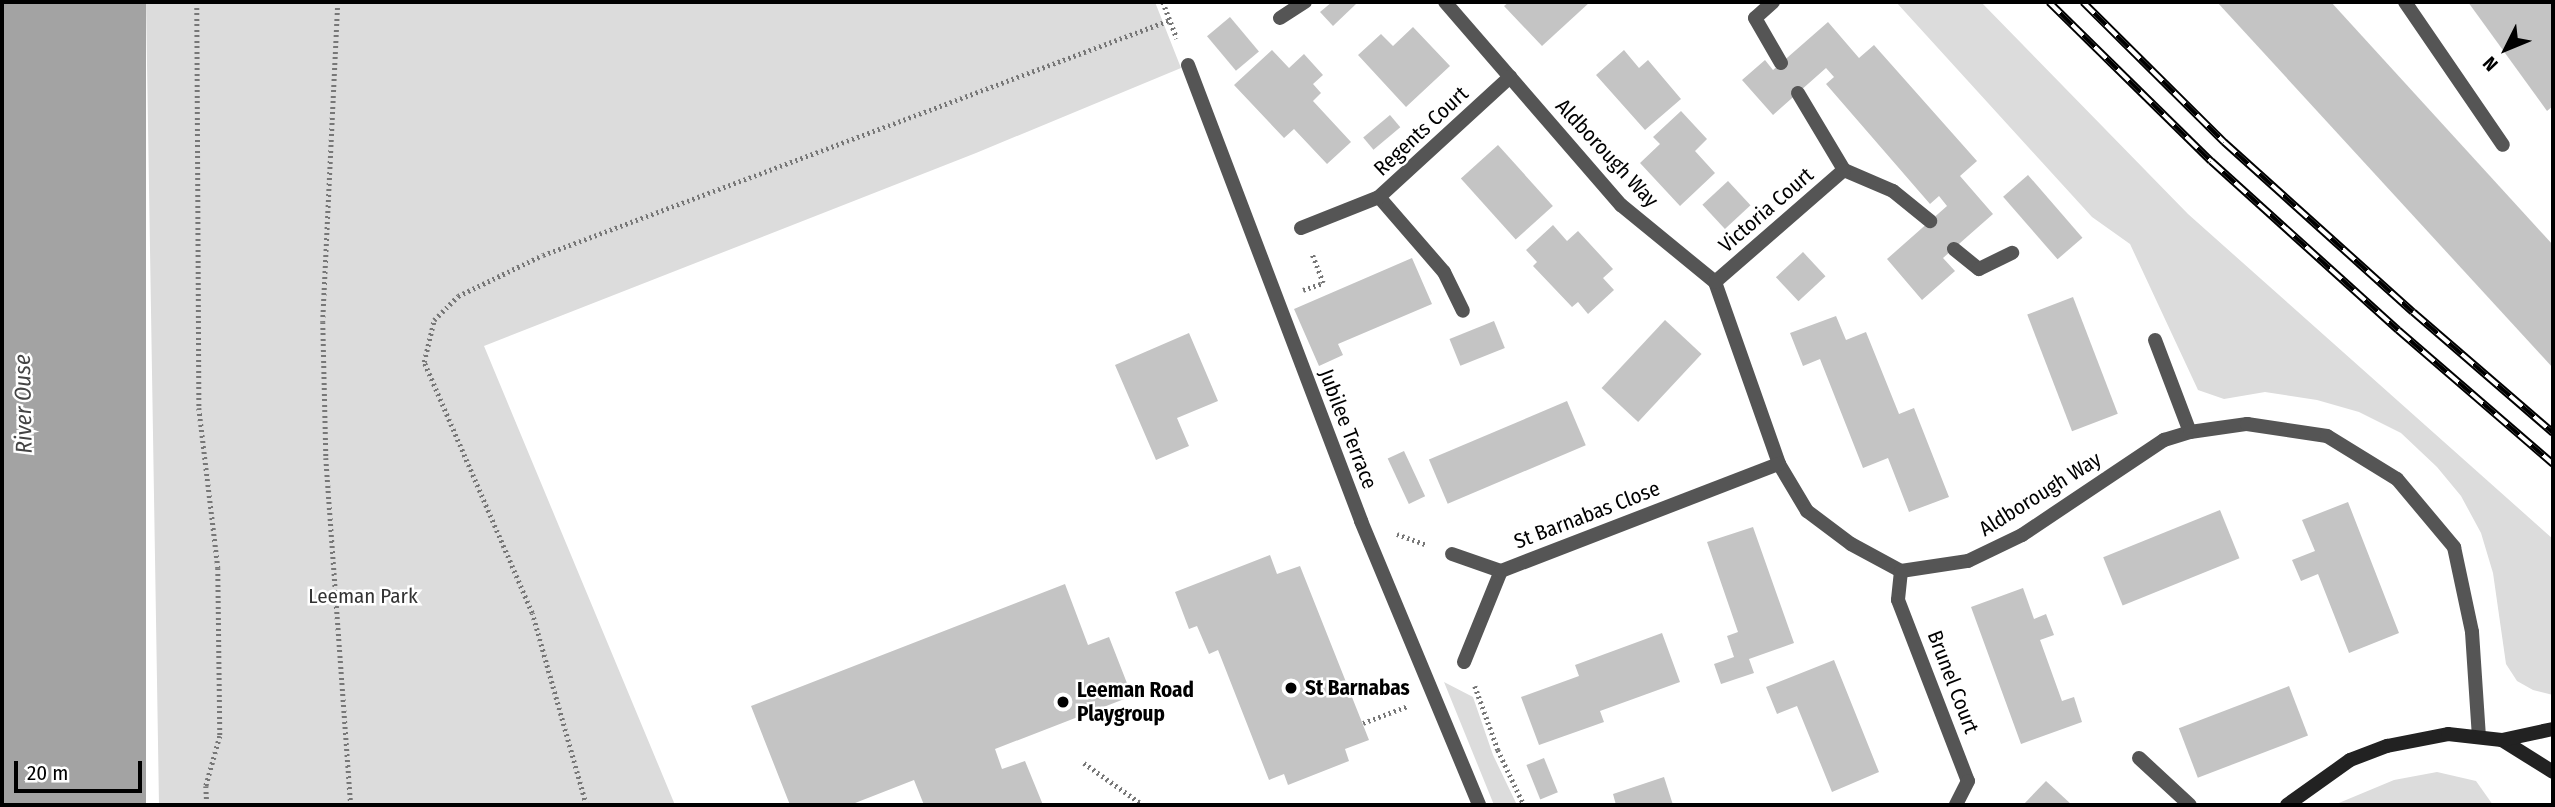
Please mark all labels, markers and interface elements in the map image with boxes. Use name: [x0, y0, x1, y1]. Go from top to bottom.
north arrow: [2471, 14, 2541, 84]
text: N: [2478, 52, 2503, 76]
street label: Regents Court: [1369, 81, 1473, 181]
street label: Aldborough Way: [1550, 94, 1664, 212]
street label: Victoria Court: [1714, 162, 1818, 258]
water label: River Ouse: [8, 354, 38, 454]
street label: Jubilee Terrace: [1314, 365, 1382, 493]
street label: Aldborough Way: [1974, 446, 2106, 542]
street label: St Barnabas Close: [1511, 476, 1663, 554]
park label: Leeman Park: [308, 583, 418, 609]
street label: Brunel Court: [1922, 627, 1984, 737]
place label: St Barnabas: [1305, 675, 1410, 701]
place label: Leeman Road Playgroup: [1077, 677, 1194, 727]
marker: St Barnabas: [1283, 680, 1299, 696]
marker: Leeman Road Playgroup: [1055, 694, 1071, 710]
scale bar: [18, 748, 145, 792]
text: 20 m: [27, 760, 68, 786]

